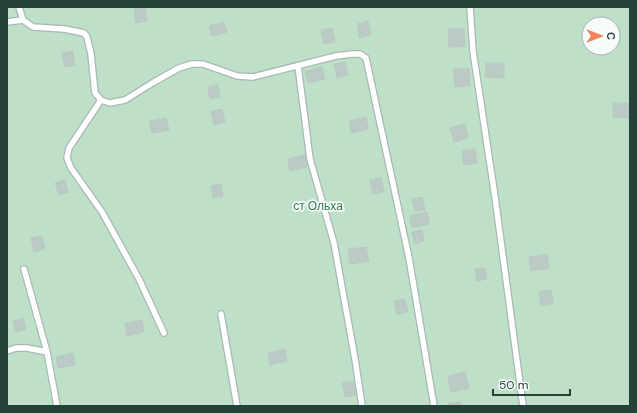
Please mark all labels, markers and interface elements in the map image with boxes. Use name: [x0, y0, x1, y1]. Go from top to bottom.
north arrow: [581, 16, 621, 56]
text: С: [604, 32, 618, 40]
park label: ст Ольха: [293, 198, 343, 214]
scale bar: [493, 371, 570, 397]
text: 50 m: [499, 377, 528, 393]

